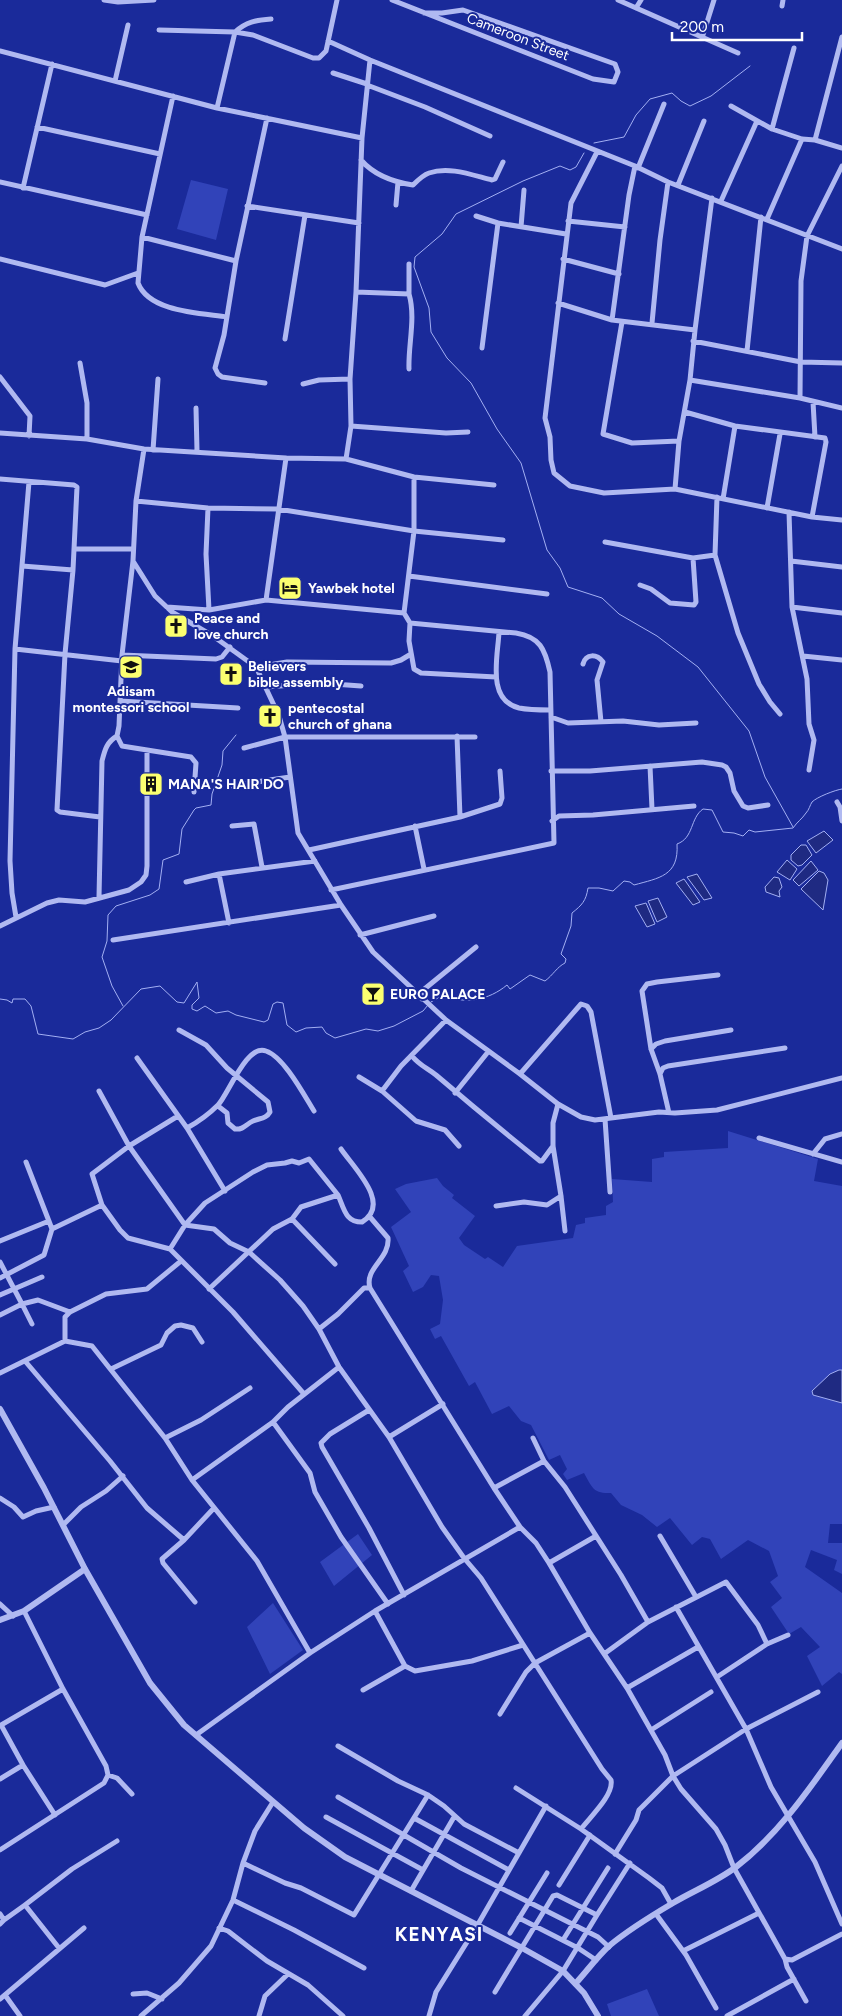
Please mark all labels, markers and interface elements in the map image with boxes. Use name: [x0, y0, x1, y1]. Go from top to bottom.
street label: Cameroon Street: [464, 10, 572, 64]
scale bar: [672, 10, 802, 42]
text: 200 m: [680, 18, 724, 36]
hotel icon: Yawbek hotel: [277, 575, 303, 601]
place label: Yawbek hotel: [308, 580, 395, 597]
place label: Peace and love church: [194, 610, 268, 643]
church icon: Peace and love church: [163, 613, 189, 639]
school or university icon: Adisam montessori school: [118, 654, 144, 680]
place label: Believers bible assembly: [248, 658, 344, 691]
church icon: Believers bible assembly: [218, 661, 244, 687]
place label: Adisam montessori school: [73, 683, 189, 716]
place label: pentecostal church of ghana: [288, 700, 392, 733]
church icon: pentecostal church of ghana: [257, 703, 283, 729]
building icon: MANA'S HAIR DO: [138, 771, 164, 797]
place label: MANA'S HAIR DO: [168, 776, 284, 793]
bar icon: EURO PALACE: [360, 981, 386, 1007]
place label: EURO PALACE: [390, 986, 485, 1003]
district label: KENYASI: [395, 1923, 483, 1946]

